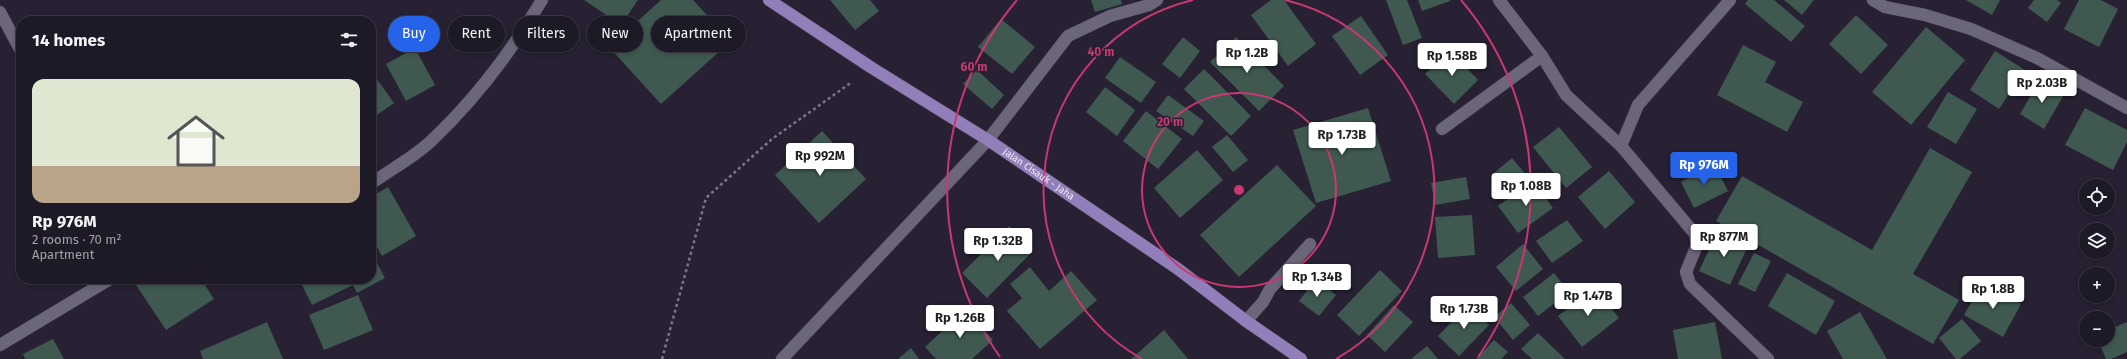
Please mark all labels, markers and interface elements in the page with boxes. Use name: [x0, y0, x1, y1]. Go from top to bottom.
chip: Buy: [388, 16, 440, 52]
chip: Rent: [448, 16, 505, 52]
chip: Filters: [513, 16, 579, 52]
chip: New: [587, 16, 643, 52]
chip: Apartment: [651, 16, 746, 52]
icon: filters: [338, 29, 360, 51]
text: 14 homes: [32, 30, 105, 51]
pin: Rp 1.2B: [1210, 40, 1284, 74]
pin: Rp 1.58B: [1411, 43, 1493, 77]
text: 40 m: [1088, 45, 1114, 59]
text: Rp 1.2B: [1226, 45, 1268, 60]
text: Rp 1.58B: [1427, 48, 1477, 63]
text: 60 m: [961, 60, 987, 74]
pin: Rp 2.03B: [2001, 70, 2083, 104]
text: Rp 2.03B: [2017, 75, 2067, 90]
icon: home: [160, 105, 232, 177]
text: 20 m: [1157, 115, 1183, 129]
pin: Rp 1.73B: [1301, 122, 1383, 156]
text: Rp 1.73B: [1318, 127, 1366, 142]
pin: Rp 992M: [783, 143, 857, 177]
street label: Jalan Cisauk - Jaha: [1000, 146, 1077, 203]
text: Rp 992M: [795, 148, 845, 163]
pin: Rp 976M: [1667, 152, 1741, 186]
text: Rp 976M: [1679, 157, 1729, 172]
pin: Rp 1.08B: [1485, 173, 1567, 207]
text: Rp 1.08B: [1500, 178, 1552, 193]
map controls: [2079, 179, 2115, 347]
button: locate: [2079, 179, 2115, 215]
centre of rings: [1232, 183, 1246, 197]
text: Rp 976M: [32, 211, 97, 232]
button: layers: [2079, 223, 2115, 259]
pin: Rp 877M: [1687, 224, 1761, 258]
pin: Rp 1.32B: [957, 228, 1039, 262]
text: Rp 877M: [1700, 229, 1748, 244]
text: 2 rooms · 70 m²: [32, 232, 122, 247]
text: Rp 1.32B: [973, 233, 1023, 248]
text: Apartment: [32, 247, 94, 262]
pin: Rp 1.34B: [1276, 264, 1358, 298]
button: +: [2079, 267, 2115, 303]
text: Rp 1.34B: [1292, 269, 1342, 284]
pin: Rp 1.8B: [1956, 276, 2030, 310]
text: Rp 1.8B: [1971, 281, 2015, 296]
pin: Rp 1.47B: [1547, 283, 1629, 317]
text: Rp 1.47B: [1564, 288, 1612, 303]
pin: Rp 1.73B: [1423, 296, 1505, 330]
text: Rp 1.73B: [1440, 301, 1488, 316]
pin: Rp 1.26B: [919, 305, 1001, 339]
text: Rp 1.26B: [935, 310, 985, 325]
button: −: [2079, 311, 2115, 347]

